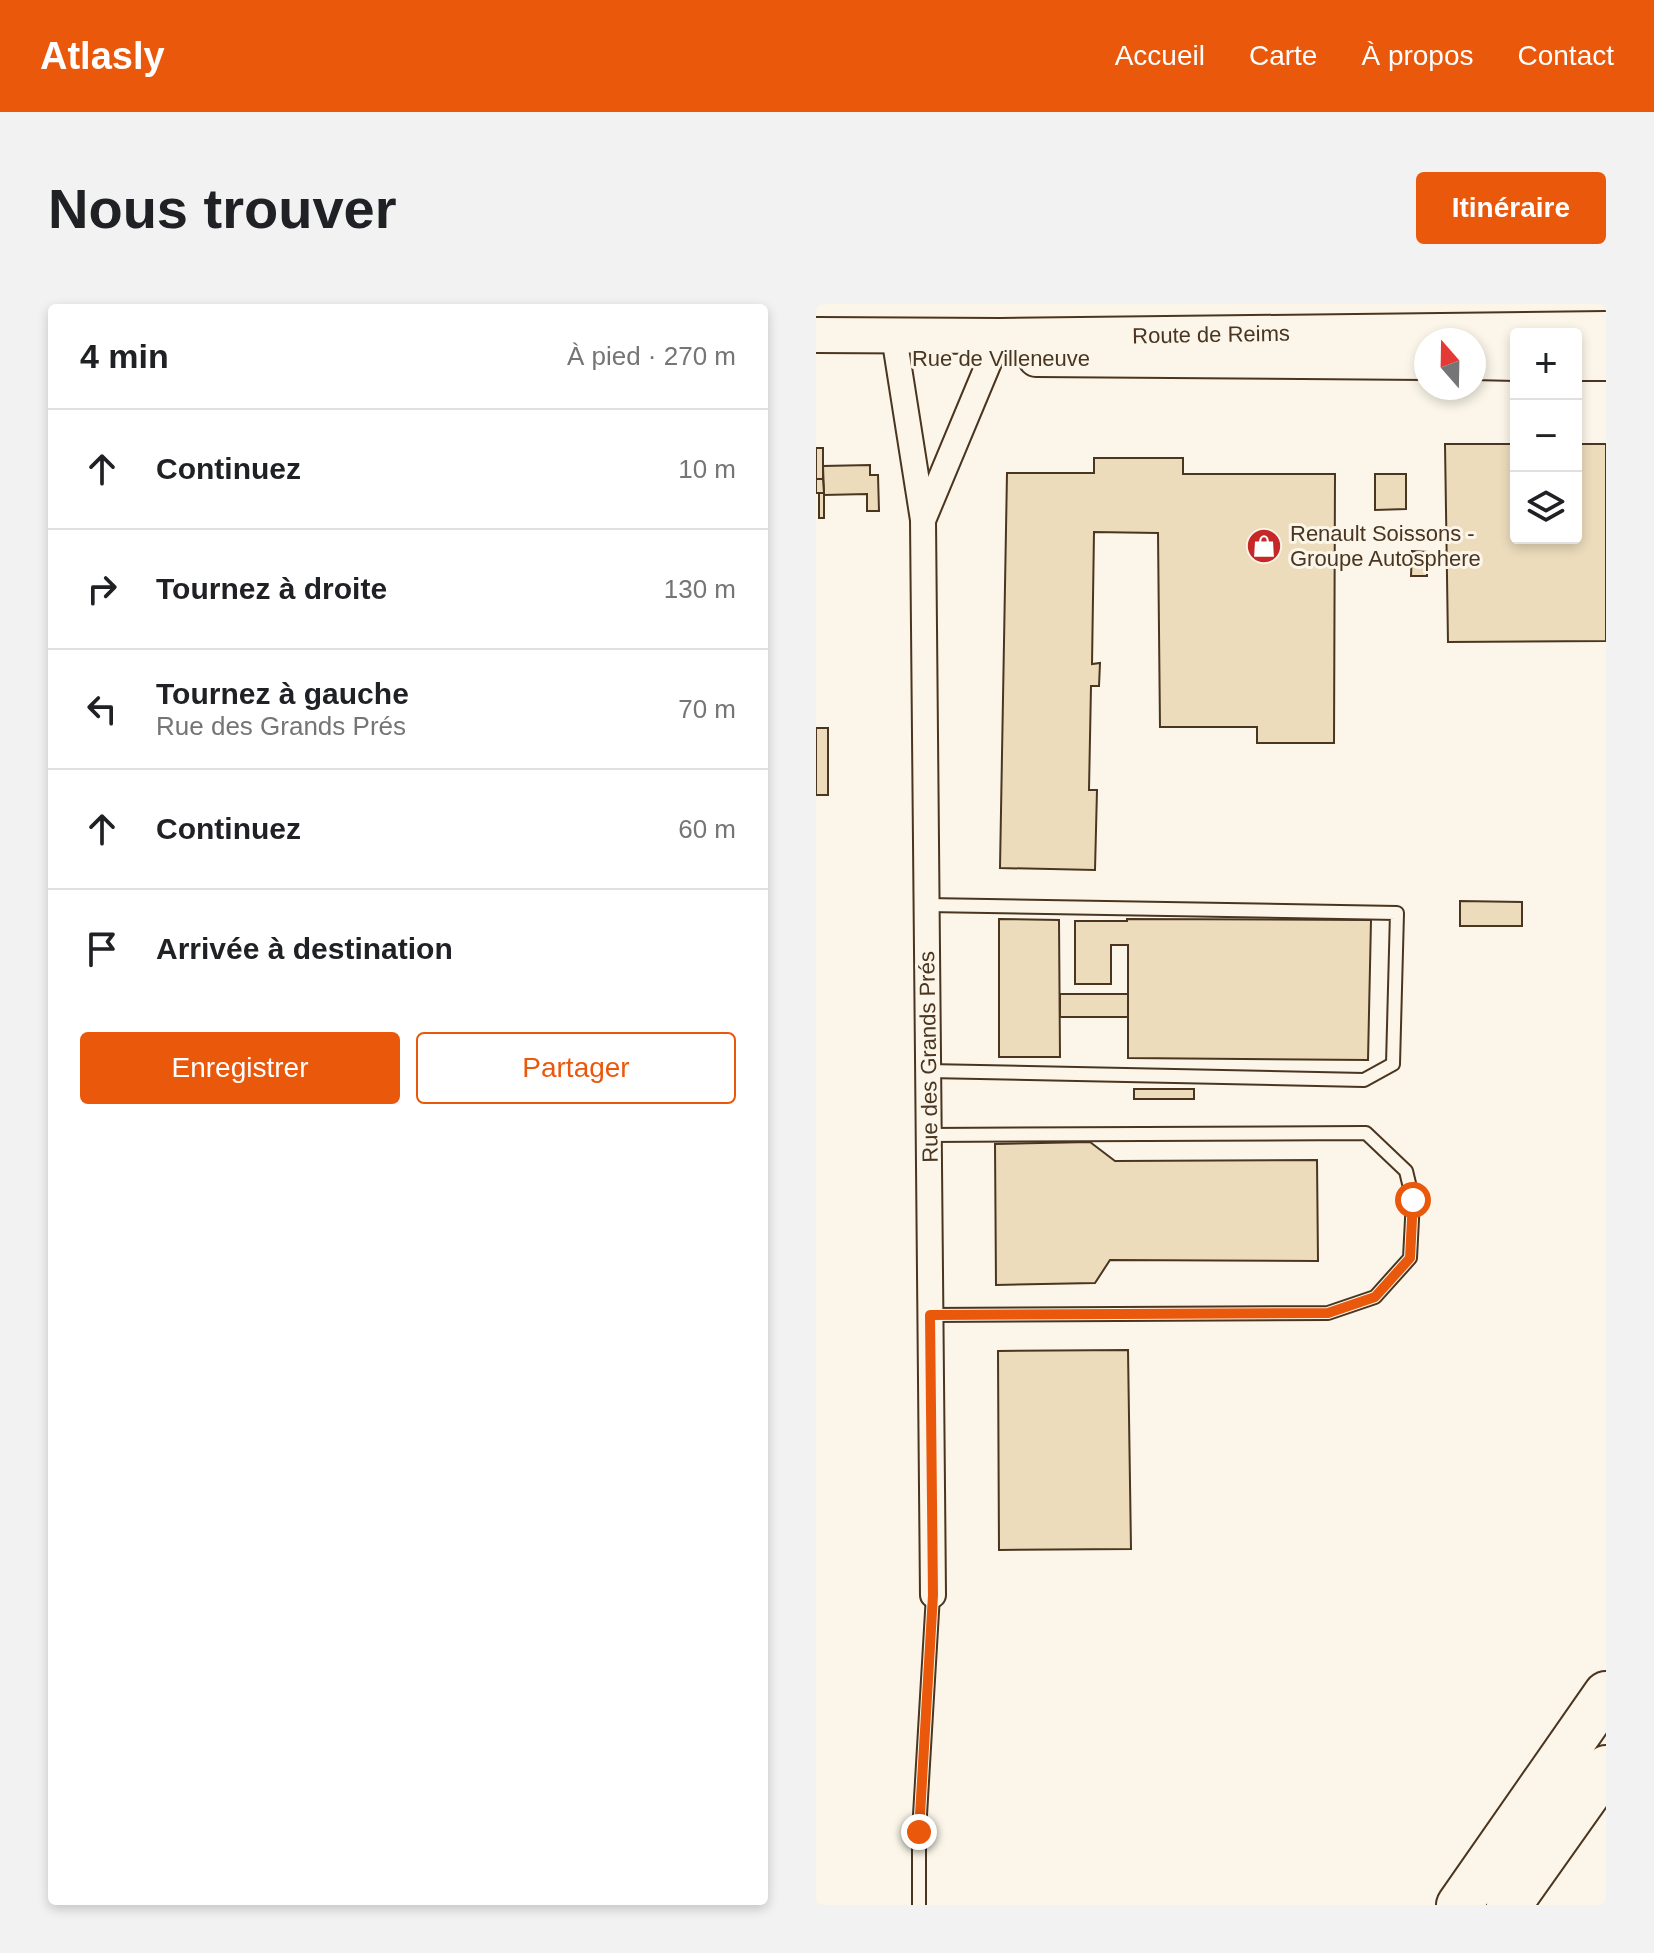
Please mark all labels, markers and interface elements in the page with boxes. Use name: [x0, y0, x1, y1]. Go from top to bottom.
text: Atlasly: [40, 35, 165, 77]
text: Accueil: [1115, 40, 1205, 71]
text: Carte: [1249, 40, 1317, 71]
text: À propos: [1361, 40, 1474, 71]
text: Contact: [1518, 40, 1614, 71]
button: Itinéraire: [1416, 172, 1606, 244]
text: Nous trouver: [48, 177, 397, 240]
street label: Route de Reims: [1132, 321, 1290, 348]
north arrow: [1414, 328, 1486, 400]
map controls: [1510, 328, 1582, 544]
button: +: [1510, 328, 1582, 400]
text: 4 min: [80, 337, 169, 375]
text: À pied · 270 m: [567, 341, 736, 371]
street label: Rue de Villeneuve: [912, 346, 1090, 371]
button: −: [1510, 400, 1582, 472]
icon: ahead: [80, 447, 124, 491]
text: Continuez: [156, 452, 301, 485]
text: 10 m: [678, 454, 736, 484]
button: layers: [1510, 472, 1582, 544]
place label: Renault Soissons - Groupe Autosphere: [1290, 521, 1481, 571]
shop icon: Renault Soissons - Groupe Autosphere: [1245, 527, 1283, 565]
icon: right: [80, 567, 124, 611]
text: Tournez à droite: [156, 572, 387, 605]
text: 130 m: [664, 574, 736, 604]
text: Tournez à gauche: [156, 677, 409, 710]
icon: left: [80, 687, 124, 731]
text: 70 m: [678, 694, 736, 724]
text: Rue des Grands Prés: [156, 711, 406, 741]
icon: ahead: [80, 807, 124, 851]
text: Continuez: [156, 812, 301, 845]
text: 60 m: [678, 814, 736, 844]
icon: arrive: [80, 927, 124, 971]
text: Arrivée à destination: [156, 932, 453, 965]
street label: Rue des Grands Prés: [914, 951, 943, 1163]
button: Enregistrer: [80, 1032, 400, 1104]
button: Partager: [416, 1032, 736, 1104]
route start: [1395, 1182, 1431, 1218]
route end: [901, 1814, 937, 1850]

